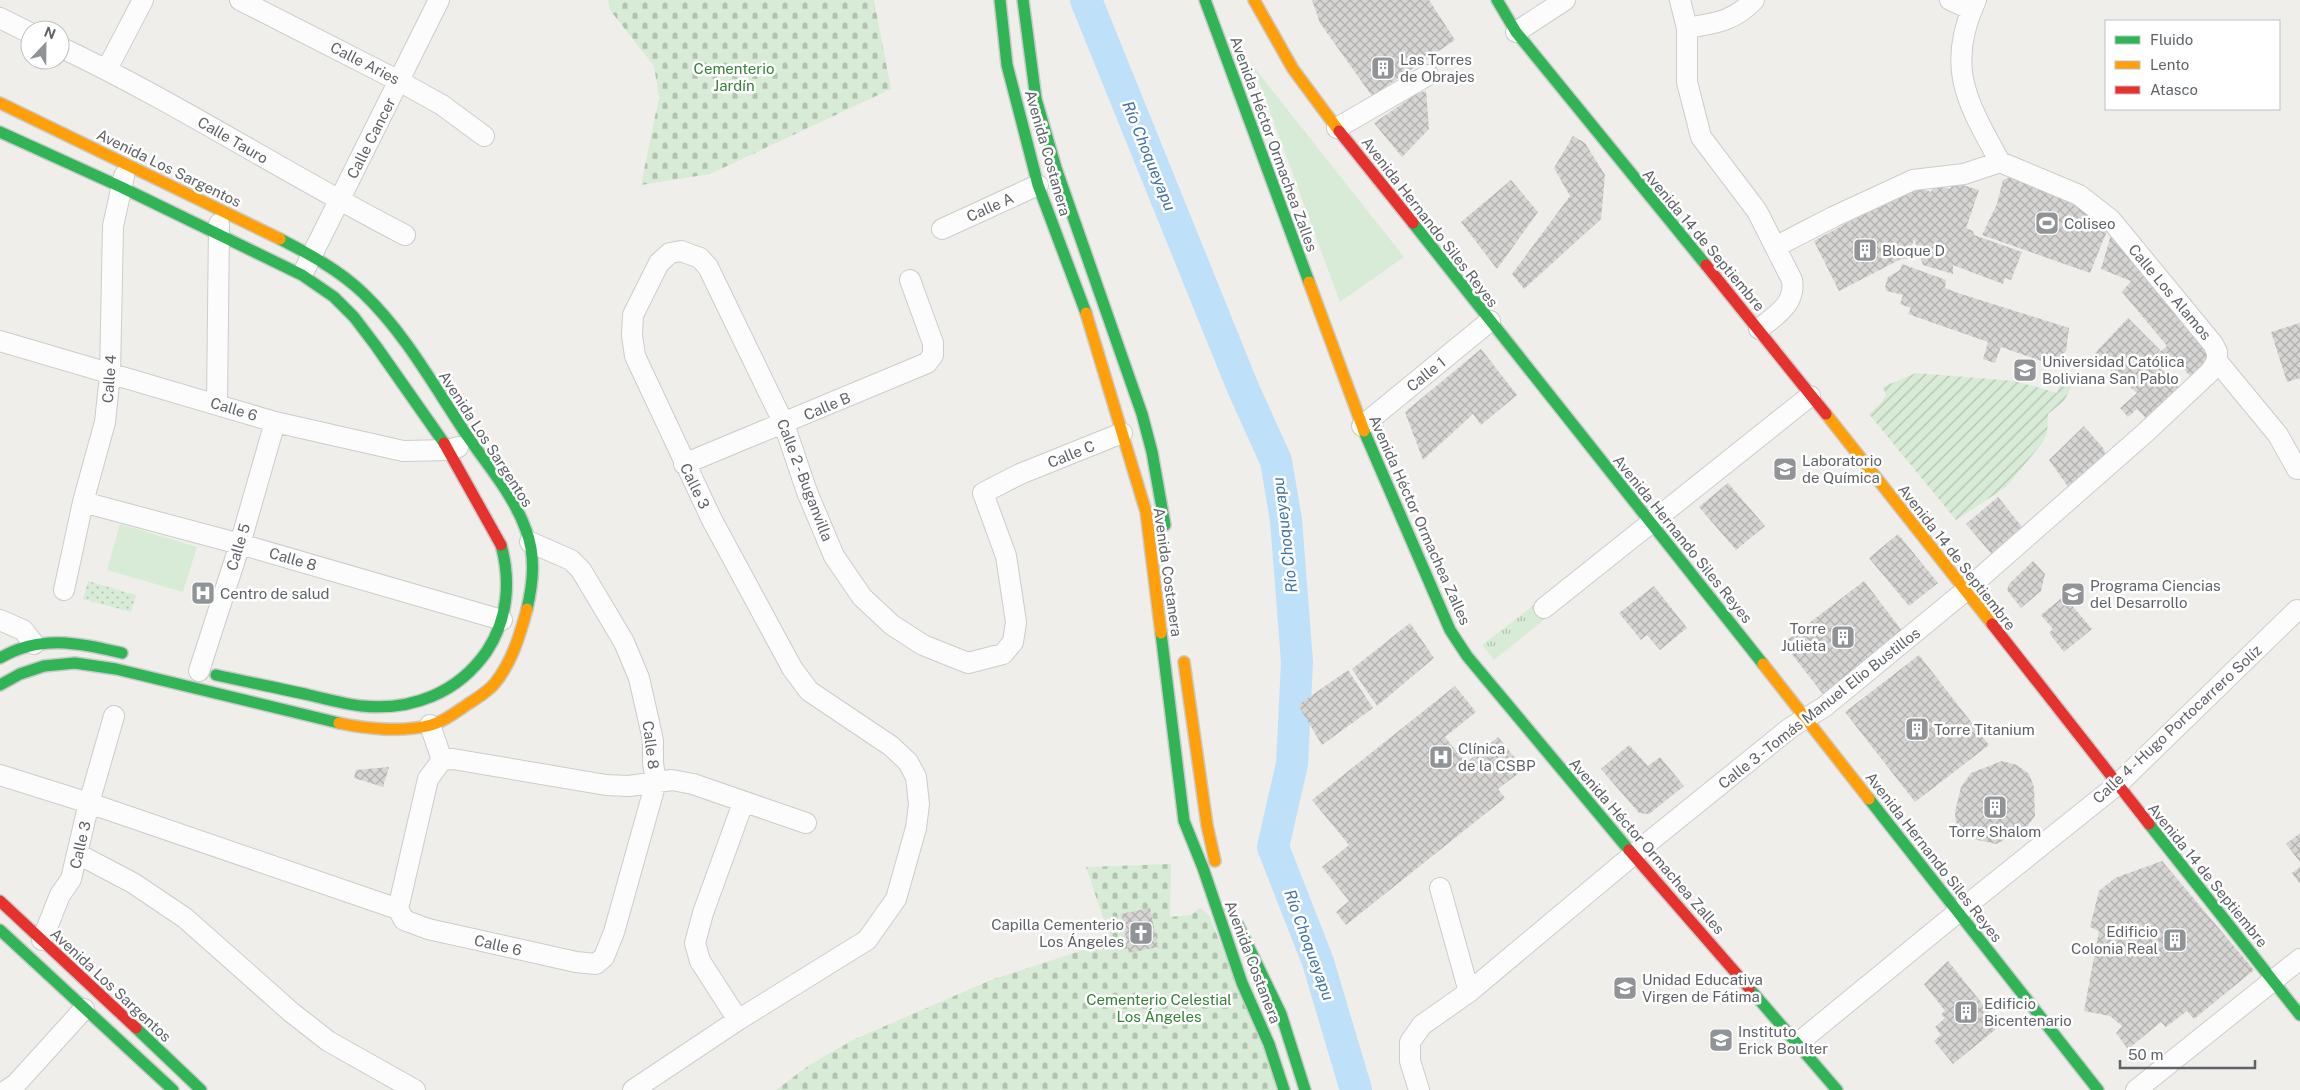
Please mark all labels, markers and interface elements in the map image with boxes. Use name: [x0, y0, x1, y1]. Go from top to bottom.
north arrow: [20, 20, 70, 70]
legend: [2105, 20, 2280, 110]
text: N: [42, 23, 58, 42]
text: Fluido: [2150, 31, 2193, 48]
street label: Avenida Héctor Ormachea Zalles: [1227, 34, 1321, 254]
street label: Calle Aries: [328, 38, 402, 88]
place label: Las Torres de Obrajes: [1400, 51, 1475, 85]
building icon: Las Torres de Obrajes: [1370, 55, 1396, 81]
text: Lento: [2150, 56, 2189, 73]
park label: Cementerio Jardín: [694, 60, 774, 94]
text: Atasco: [2150, 81, 2198, 98]
street label: Avenida Costanera: [1022, 88, 1074, 218]
street label: Calle Cancer: [343, 95, 399, 181]
water label: Río Choqueyapu: [1118, 98, 1180, 214]
street label: Calle Tauro: [195, 113, 271, 167]
street label: Avenida Los Sargentos: [94, 126, 244, 210]
street label: Avenida Hernando Siles Reyes: [1358, 134, 1502, 310]
street label: Avenida 14 de Septiembre: [1640, 166, 1768, 314]
street label: Calle A: [964, 189, 1016, 225]
sports icon: Coliseo: [2034, 210, 2060, 236]
place label: Coliseo: [2064, 215, 2116, 232]
building icon: Bloque D: [1852, 237, 1878, 263]
street label: Calle Los Alamos: [2125, 241, 2215, 343]
place label: Bloque D: [1882, 242, 1945, 259]
street label: Calle 1: [1403, 353, 1449, 395]
place label: Universidad Católica Boliviana San Pablo: [2042, 353, 2185, 387]
street label: Calle 4: [99, 354, 119, 404]
school or university icon: Universidad Católica Boliviana San Pablo: [2012, 357, 2038, 383]
street label: Avenida Los Sargentos: [436, 368, 536, 510]
street label: Calle B: [801, 389, 853, 423]
street label: Calle 6: [208, 394, 260, 424]
street label: Avenida Héctor Ormachea Zalles: [1366, 413, 1474, 627]
street label: Calle 2 - Buganvilla: [774, 416, 836, 544]
street label: Calle C: [1045, 437, 1097, 471]
street label: Avenida Hernando Siles Reyes: [1610, 452, 1756, 626]
place label: Laboratorio de Química: [1802, 452, 1882, 486]
school or university icon: Laboratorio de Química: [1772, 456, 1798, 482]
street label: Calle 3: [677, 460, 713, 512]
water label: Río Choqueyapu: [1268, 476, 1302, 594]
street label: Avenida 14 de Septiembre: [1895, 481, 2019, 633]
street label: Avenida Costanera: [1151, 506, 1185, 638]
street label: Calle 5: [223, 521, 253, 573]
street label: Calle 8: [267, 544, 319, 574]
place label: Programa Ciencias del Desarrollo: [2090, 577, 2221, 611]
hospital icon: Centro de salud: [190, 580, 216, 606]
school or university icon: Programa Ciencias del Desarrollo: [2060, 581, 2086, 607]
place label: Centro de salud: [220, 585, 329, 602]
place label: Torre Julieta: [1781, 620, 1826, 654]
street label: Calle 3 - Tomás Manuel Elio Bustillos: [1715, 624, 1923, 792]
building icon: Torre Julieta: [1830, 624, 1856, 650]
street label: Calle 4 - Hugo Portocarrero Solíz: [2089, 641, 2265, 807]
building icon: Torre Titanium: [1904, 716, 1930, 742]
street label: Calle 8: [640, 720, 662, 770]
place label: Torre Titanium: [1934, 721, 2035, 738]
place label: Clínica de la CSBP: [1458, 740, 1536, 774]
hospital icon: Clínica de la CSBP: [1428, 744, 1454, 770]
street label: Avenida Héctor Ormachea Zalles: [1566, 754, 1728, 938]
street label: Avenida Hernando Siles Reyes: [1862, 769, 2006, 945]
building icon: Torre Shalom: [1982, 794, 2008, 820]
street label: Avenida 14 de Septiembre: [2145, 800, 2271, 950]
street label: Calle 3: [66, 819, 94, 871]
place label: Torre Shalom: [1949, 823, 2041, 840]
water label: Río Choqueyapu: [1280, 887, 1338, 1003]
street label: Avenida Costanera: [1222, 898, 1284, 1026]
place label: Capilla Cementerio Los Ángeles: [991, 916, 1124, 950]
church icon: Capilla Cementerio Los Ángeles: [1128, 920, 1154, 946]
place label: Edificio Colonia Real: [2071, 923, 2158, 957]
street label: Avenida Los Sargentos: [47, 925, 175, 1045]
building icon: Edificio Colonia Real: [2162, 927, 2188, 953]
street label: Calle 6: [473, 931, 523, 959]
place label: Unidad Educativa Virgen de Fátima: [1642, 971, 1763, 1005]
school or university icon: Unidad Educativa Virgen de Fátima: [1612, 975, 1638, 1001]
park label: Cementerio Celestial Los Ángeles: [1086, 991, 1232, 1025]
place label: Edificio Bicentenario: [1984, 995, 2072, 1029]
building icon: Edificio Bicentenario: [1953, 999, 1979, 1025]
place label: Instituto Erick Boulter: [1738, 1023, 1828, 1057]
school or university icon: Instituto Erick Boulter: [1708, 1027, 1734, 1053]
scale bar: [2120, 1038, 2255, 1070]
text: 50 m: [2128, 1046, 2163, 1063]

